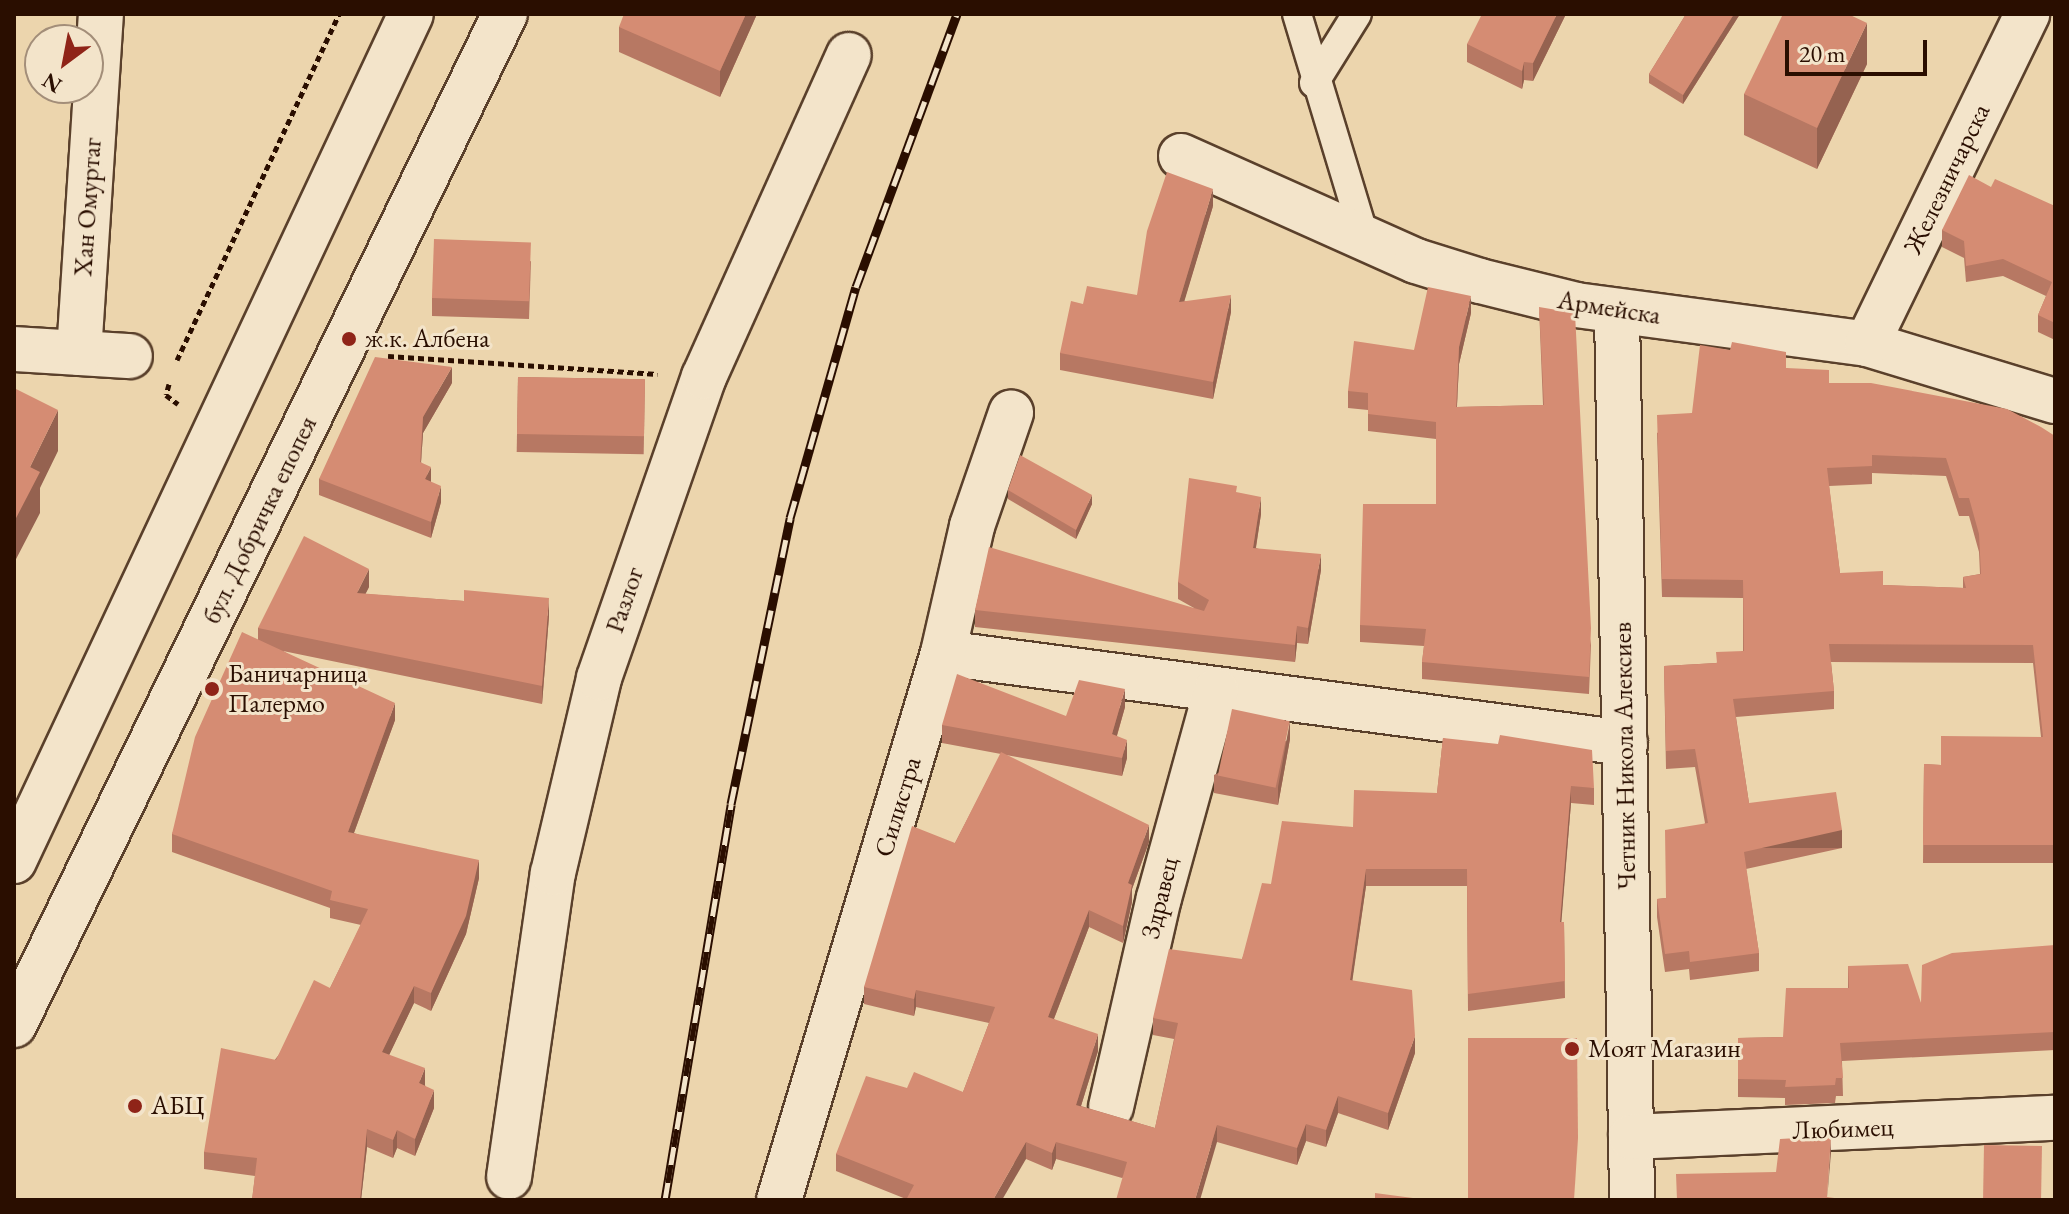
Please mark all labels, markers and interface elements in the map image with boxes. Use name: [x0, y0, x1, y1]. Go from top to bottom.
north arrow: [24, 24, 104, 104]
scale bar: [1789, 24, 1931, 74]
text: 20 m: [1799, 38, 1846, 69]
text: N: [37, 66, 67, 100]
street label: Железничарска: [1897, 99, 1997, 259]
street label: Хан Омуртаг: [68, 137, 108, 277]
street label: Армейска: [1555, 284, 1663, 332]
place label: ж.к. Албена: [365, 323, 490, 355]
marker: ж.к. Албена: [340, 330, 358, 348]
street label: бул. Добричка епопея: [196, 411, 324, 629]
street label: Разлог: [599, 563, 651, 637]
street label: Четник Никола Алексиев: [1607, 622, 1643, 890]
place label: Баничарница Палермо: [228, 658, 367, 720]
marker: Баничарница Палермо: [203, 680, 221, 698]
street label: Силистра: [868, 753, 928, 861]
street label: Здравец: [1135, 854, 1185, 942]
place label: Моят Магазин: [1588, 1033, 1741, 1065]
marker: Моят Магазин: [1563, 1040, 1581, 1058]
place label: АБЦ: [151, 1090, 204, 1122]
marker: АБЦ: [126, 1097, 144, 1115]
street label: Любимец: [1792, 1112, 1894, 1146]

